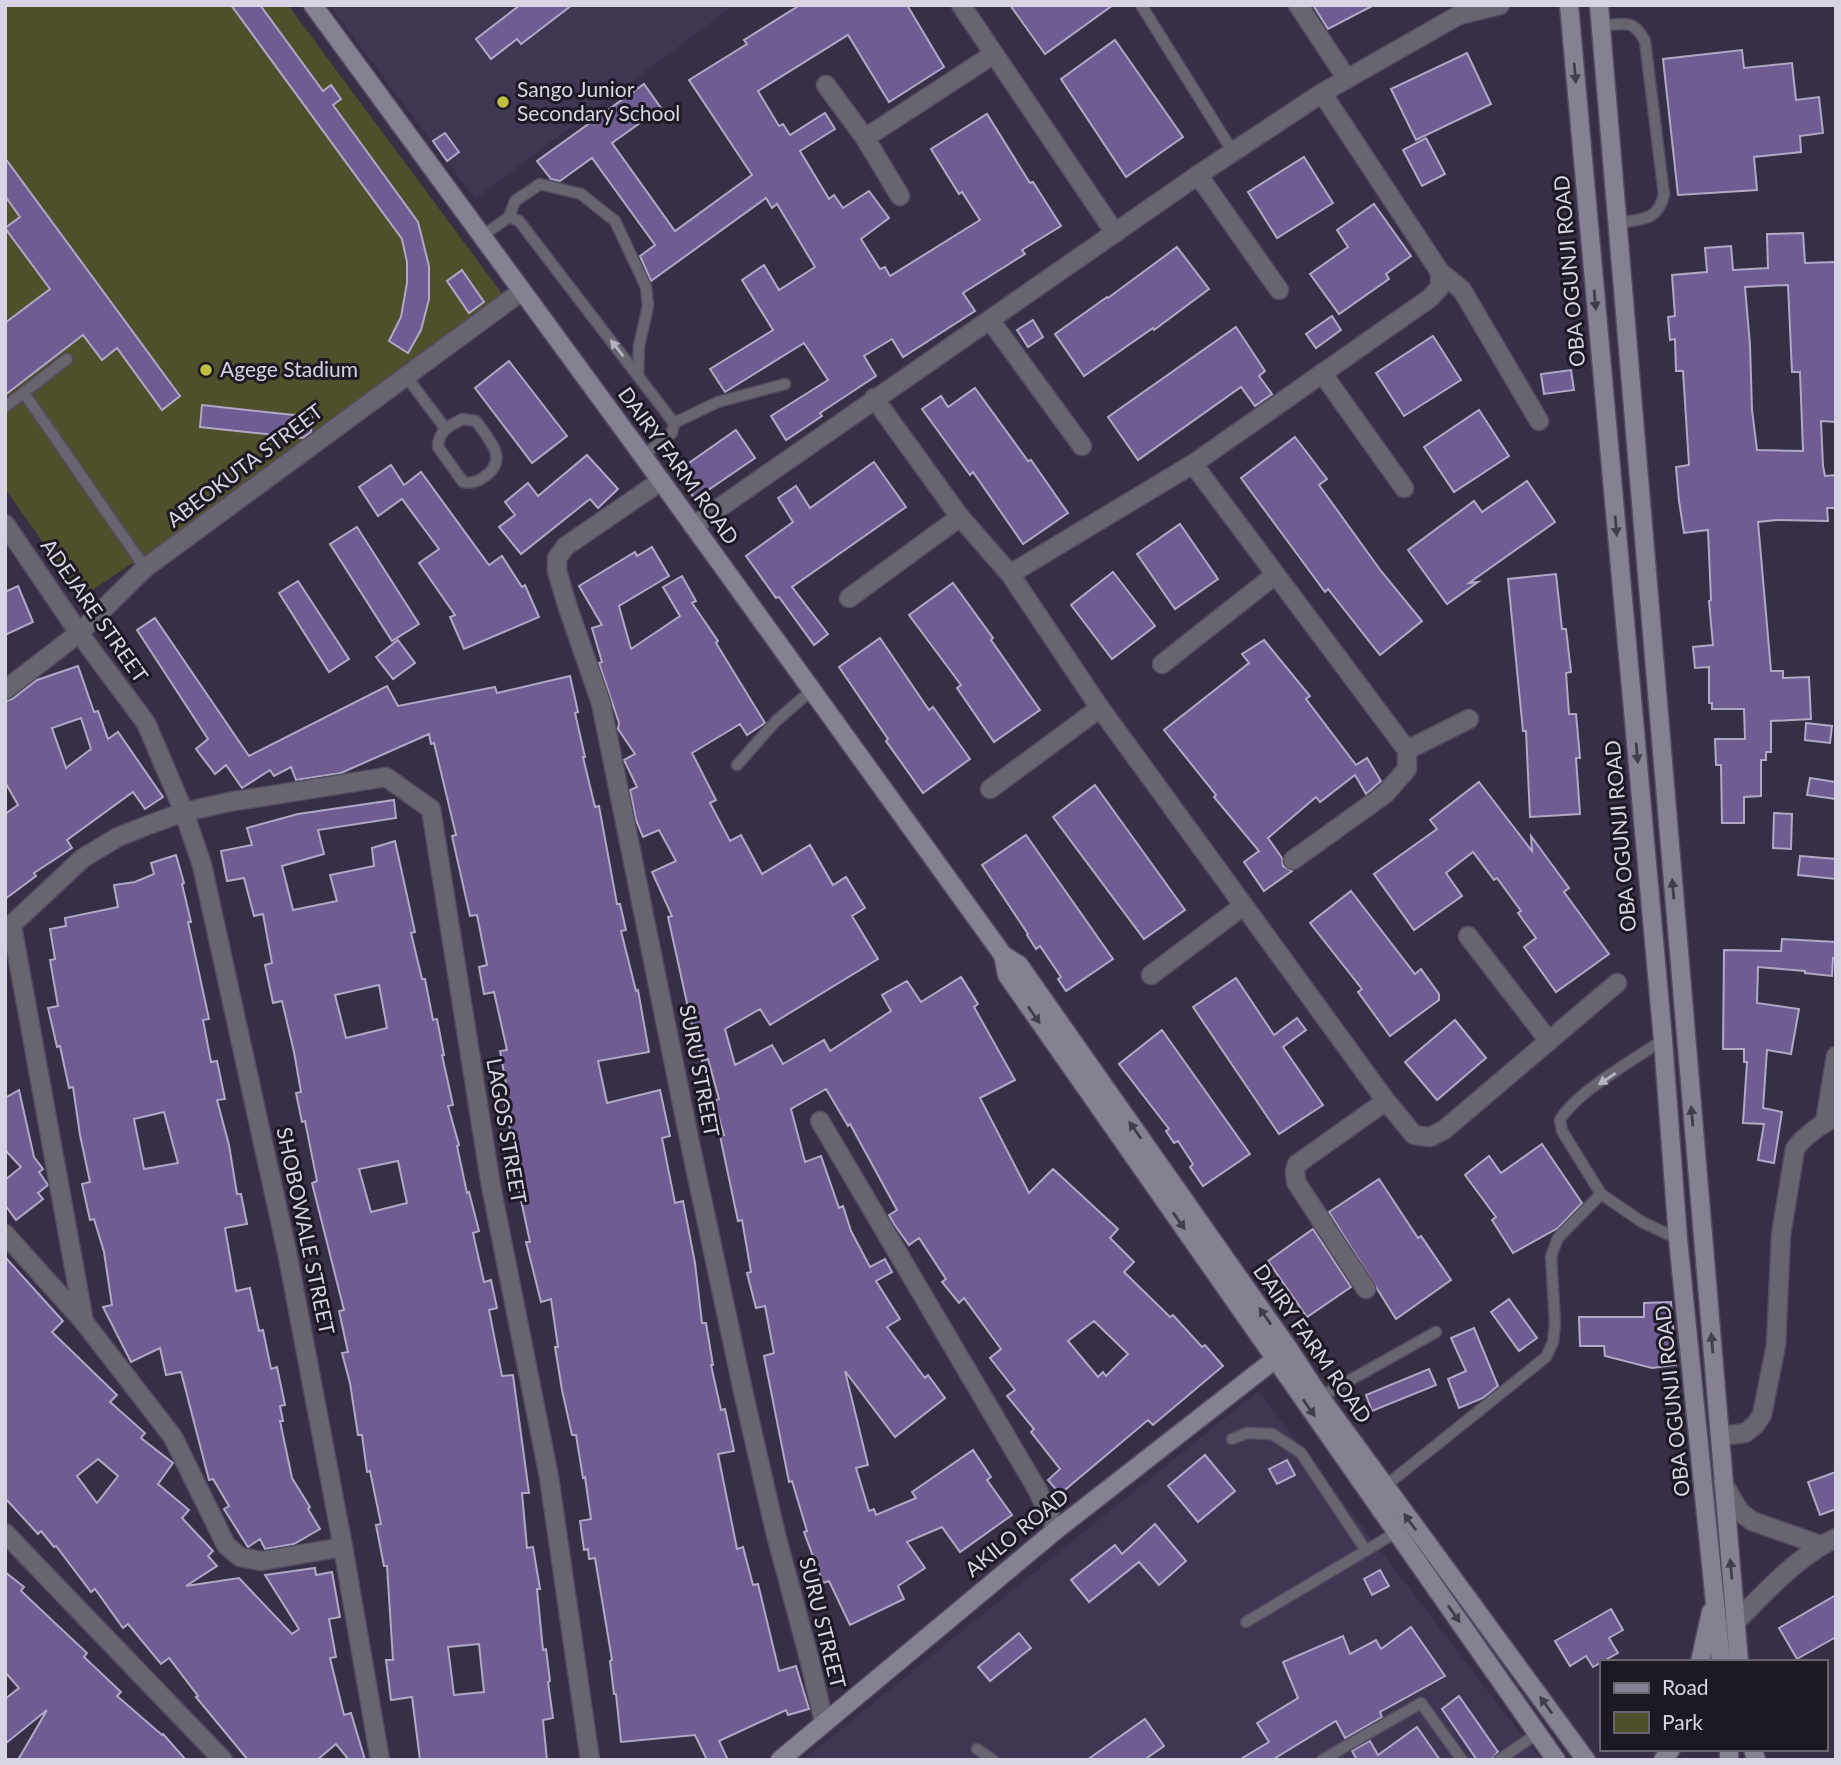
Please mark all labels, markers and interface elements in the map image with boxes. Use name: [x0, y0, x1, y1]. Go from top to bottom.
one-way arrow: [1570, 62, 1581, 84]
place label: Sango Junior Secondary School: [517, 76, 680, 125]
marker: Sango Junior Secondary School: [495, 94, 511, 110]
street label: OBA OGUNJI ROAD: [1548, 174, 1589, 368]
one-way arrow: [1590, 289, 1601, 311]
one-way arrow: [610, 340, 625, 358]
place label: Agege Stadium: [220, 356, 358, 381]
marker: Agege Stadium: [198, 362, 214, 378]
street label: DAIRY FARM ROAD: [614, 382, 745, 549]
street label: ABEOKUTA STREET: [161, 398, 328, 532]
one-way arrow: [1611, 516, 1622, 538]
street label: ADEJARE STREET: [36, 534, 154, 687]
street label: OBA OGUNJI ROAD: [1599, 739, 1640, 933]
one-way arrow: [1631, 742, 1642, 764]
one-way arrow: [1667, 878, 1678, 900]
street label: SURU STREET: [675, 1002, 726, 1140]
one-way arrow: [1027, 1006, 1041, 1024]
street label: LAGOS STREET: [482, 1056, 533, 1206]
one-way arrow: [1597, 1072, 1617, 1085]
one-way arrow: [1686, 1105, 1697, 1127]
one-way arrow: [1128, 1121, 1142, 1139]
street label: SHOBOWALE STREET: [272, 1125, 341, 1337]
one-way arrow: [1172, 1212, 1186, 1230]
street label: DAIRY FARM ROAD: [1249, 1259, 1378, 1427]
street label: OBA OGUNJI ROAD: [1649, 1304, 1694, 1498]
one-way arrow: [1259, 1307, 1273, 1325]
one-way arrow: [1706, 1331, 1717, 1353]
one-way arrow: [1302, 1399, 1316, 1417]
street label: AKILO ROAD: [959, 1483, 1073, 1581]
one-way arrow: [1404, 1513, 1418, 1531]
street label: SURU STREET: [795, 1554, 852, 1691]
one-way arrow: [1725, 1558, 1736, 1580]
one-way arrow: [1447, 1605, 1461, 1623]
legend: [1600, 1660, 1827, 1751]
text: Road: [1662, 1674, 1709, 1699]
one-way arrow: [1539, 1696, 1553, 1714]
text: Park: [1662, 1709, 1703, 1734]

